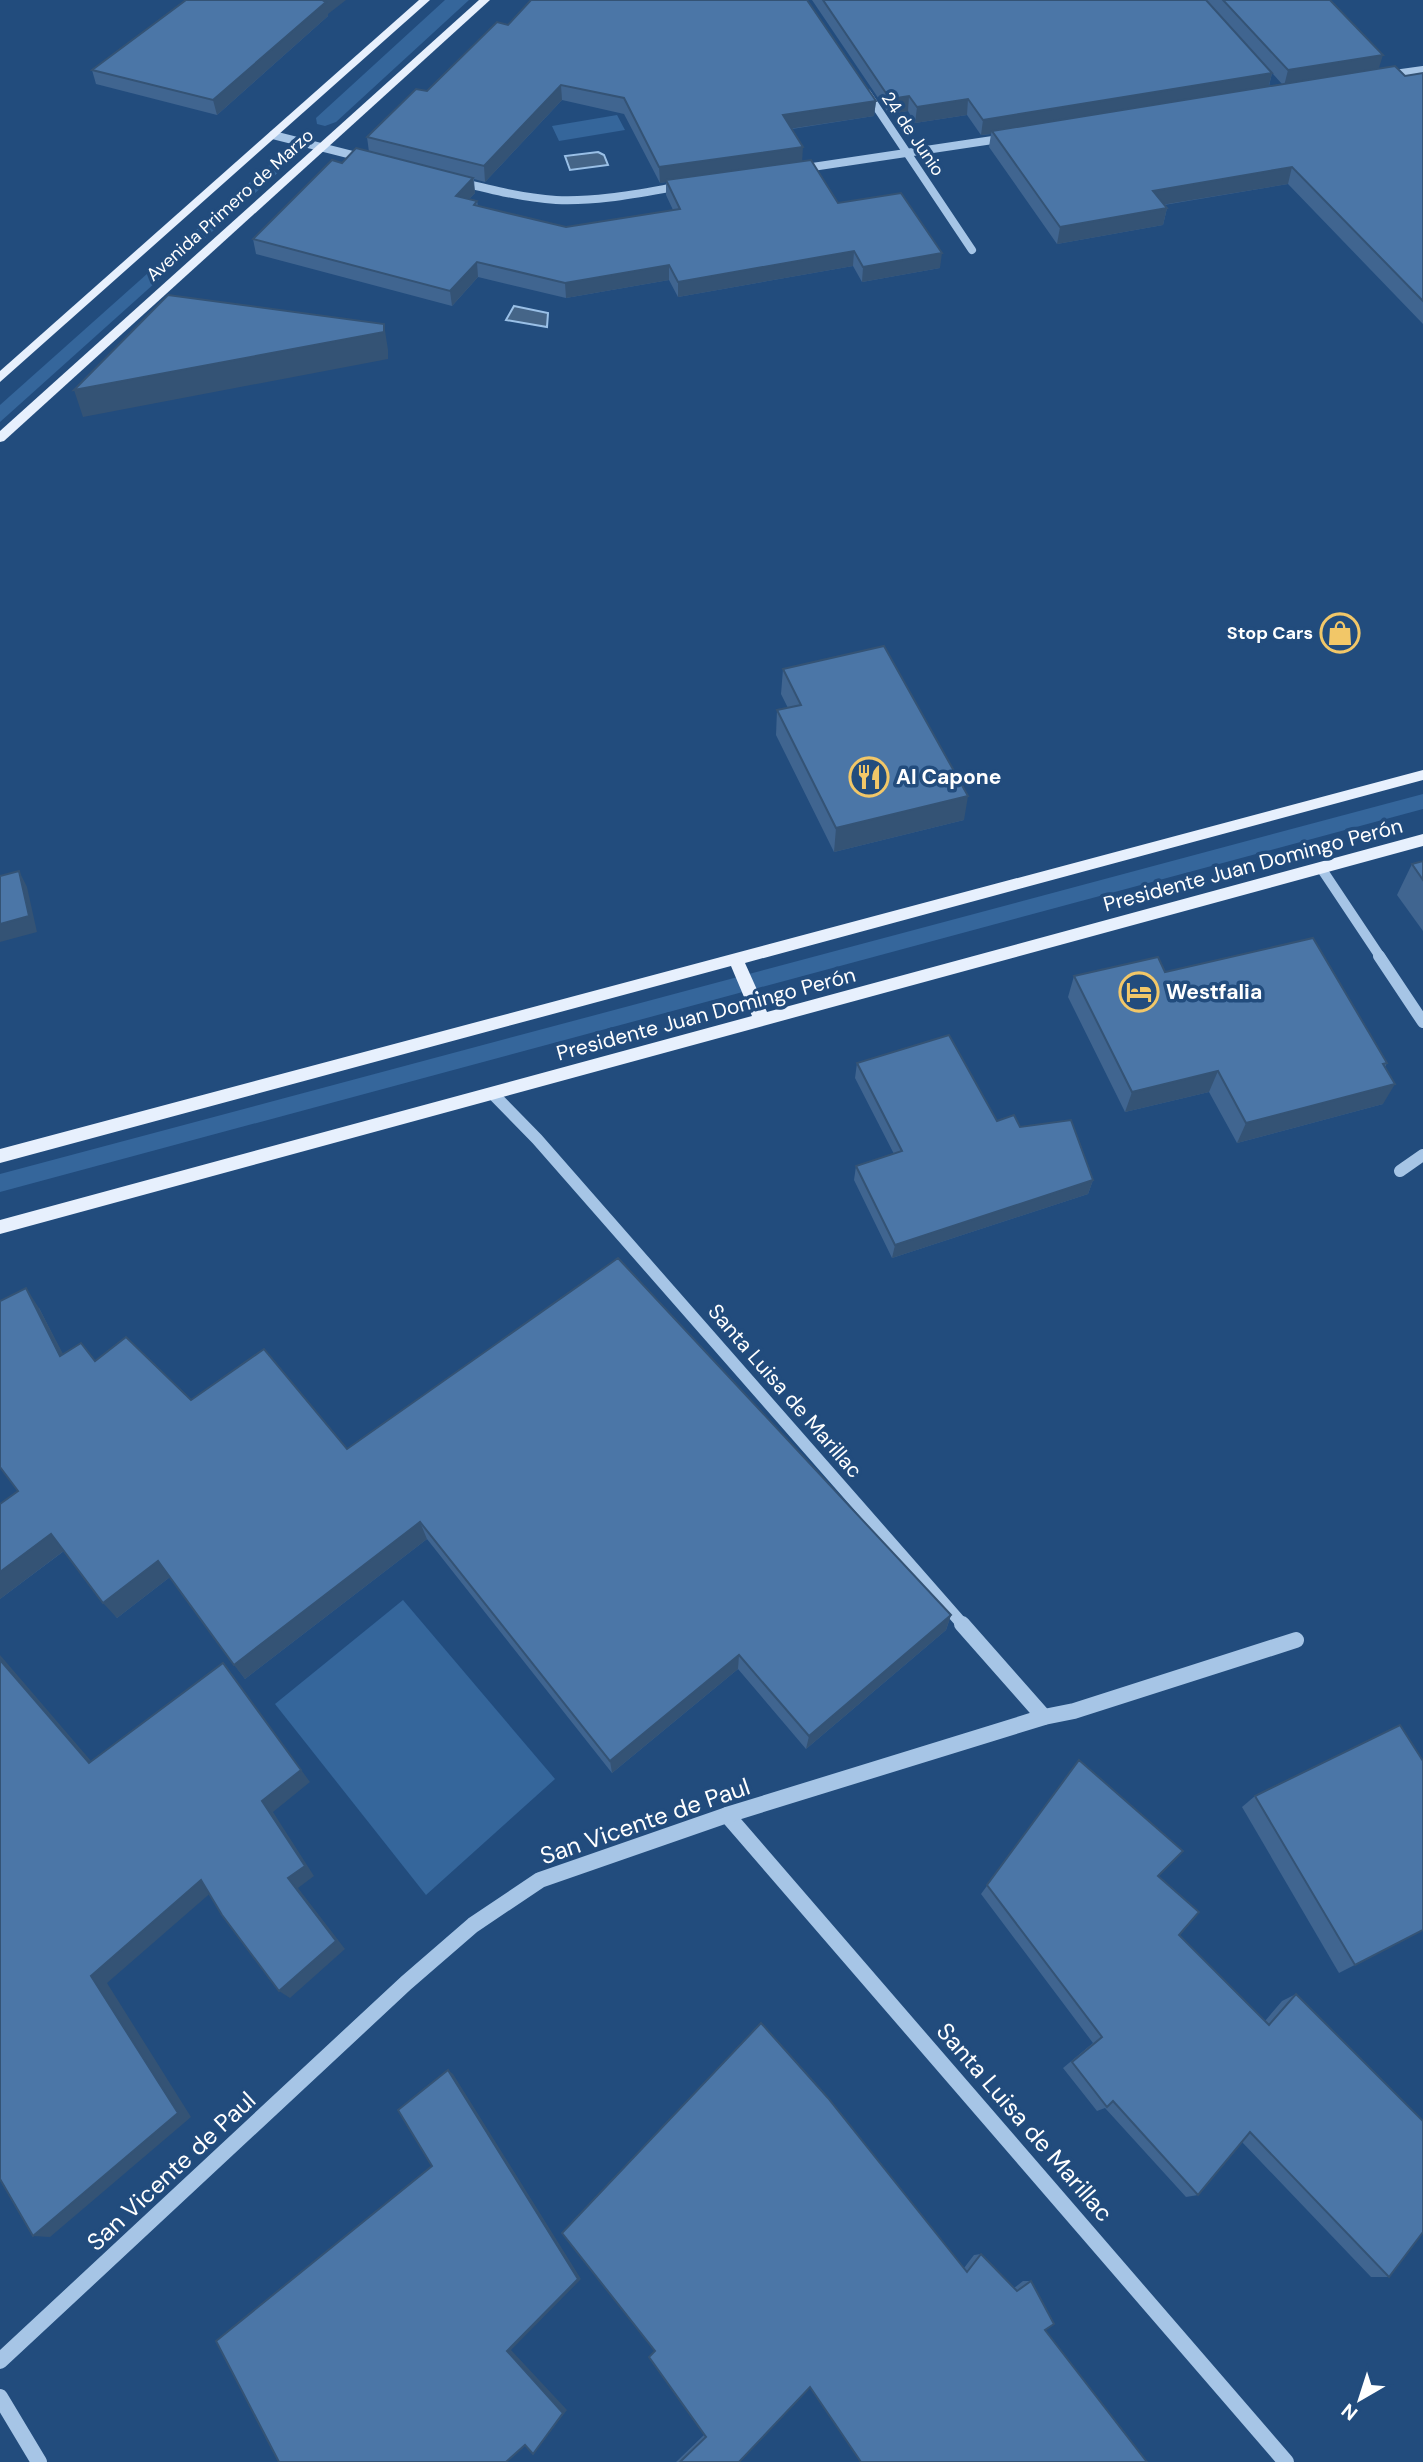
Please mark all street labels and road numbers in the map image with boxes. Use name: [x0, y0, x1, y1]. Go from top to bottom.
street label: 24 de Junio: [876, 87, 950, 181]
street label: Avenida Primero de Marzo: [141, 123, 319, 287]
street label: Presidente Juan Domingo Perón: [1100, 812, 1406, 918]
street label: Presidente Juan Domingo Perón: [553, 961, 859, 1067]
street label: Santa Luisa de Marillac: [702, 1298, 868, 1484]
street label: San Vicente de Paul: [536, 1771, 754, 1871]
street label: Santa Luisa de Marillac: [930, 2016, 1120, 2228]
street label: San Vicente de Paul: [80, 2085, 262, 2257]

